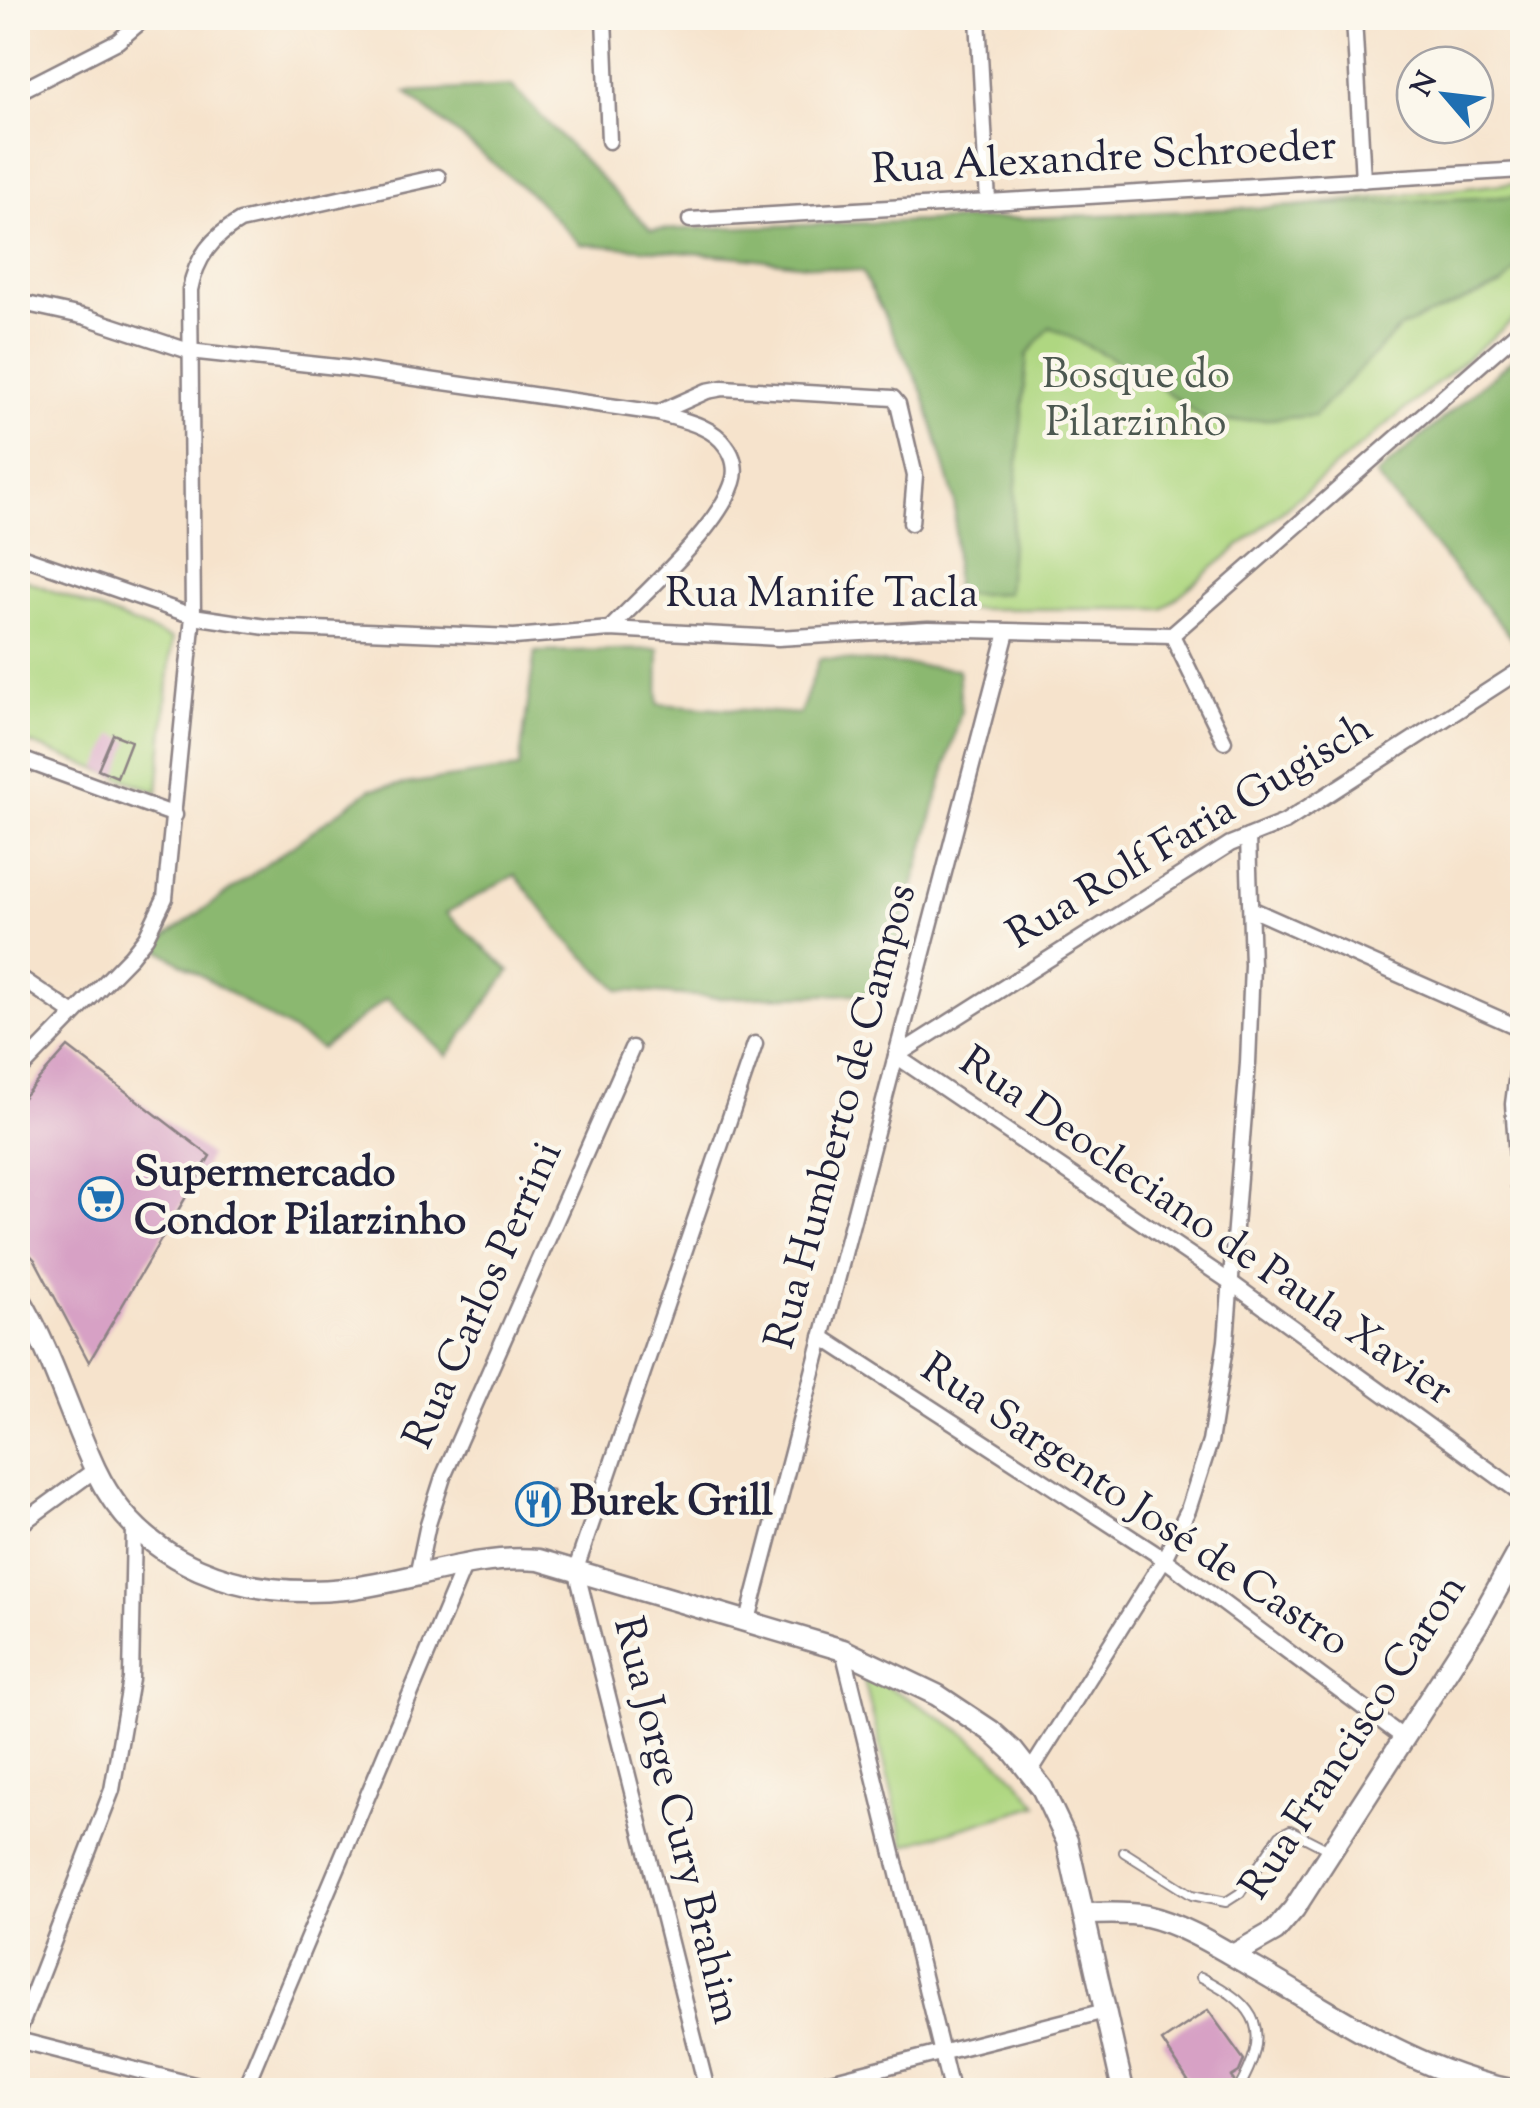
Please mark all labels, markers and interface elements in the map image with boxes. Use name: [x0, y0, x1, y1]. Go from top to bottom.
north arrow: [1395, 45, 1495, 145]
text: N: [1403, 65, 1448, 104]
street label: Rua Alexandre Schroeder: [870, 118, 1338, 202]
park label: Bosque do Pilarzinho: [1042, 347, 1230, 455]
street label: Rua Manife Tacla: [666, 566, 978, 626]
street label: Rua Rolf Faria Gugisch: [997, 700, 1385, 966]
street label: Rua Humberto de Campos: [752, 878, 934, 1356]
street label: Rua Deocleciano de Paula Xavier: [946, 1034, 1464, 1422]
street label: Rua Carlos Perrini: [390, 1133, 580, 1459]
place label: Supermercado Condor Pilarzinho: [134, 1145, 466, 1253]
supermarket icon: Supermercado Condor Pilarzinho: [78, 1176, 124, 1222]
street label: Rua Sargento José de Castro: [908, 1341, 1360, 1673]
place label: Burek Grill: [570, 1474, 773, 1534]
restaurant icon: Burek Grill: [515, 1481, 561, 1527]
street label: Rua Francisco Caron: [1227, 1563, 1483, 1913]
street label: Rua Jorge Cury Brahim: [595, 1611, 755, 2031]

